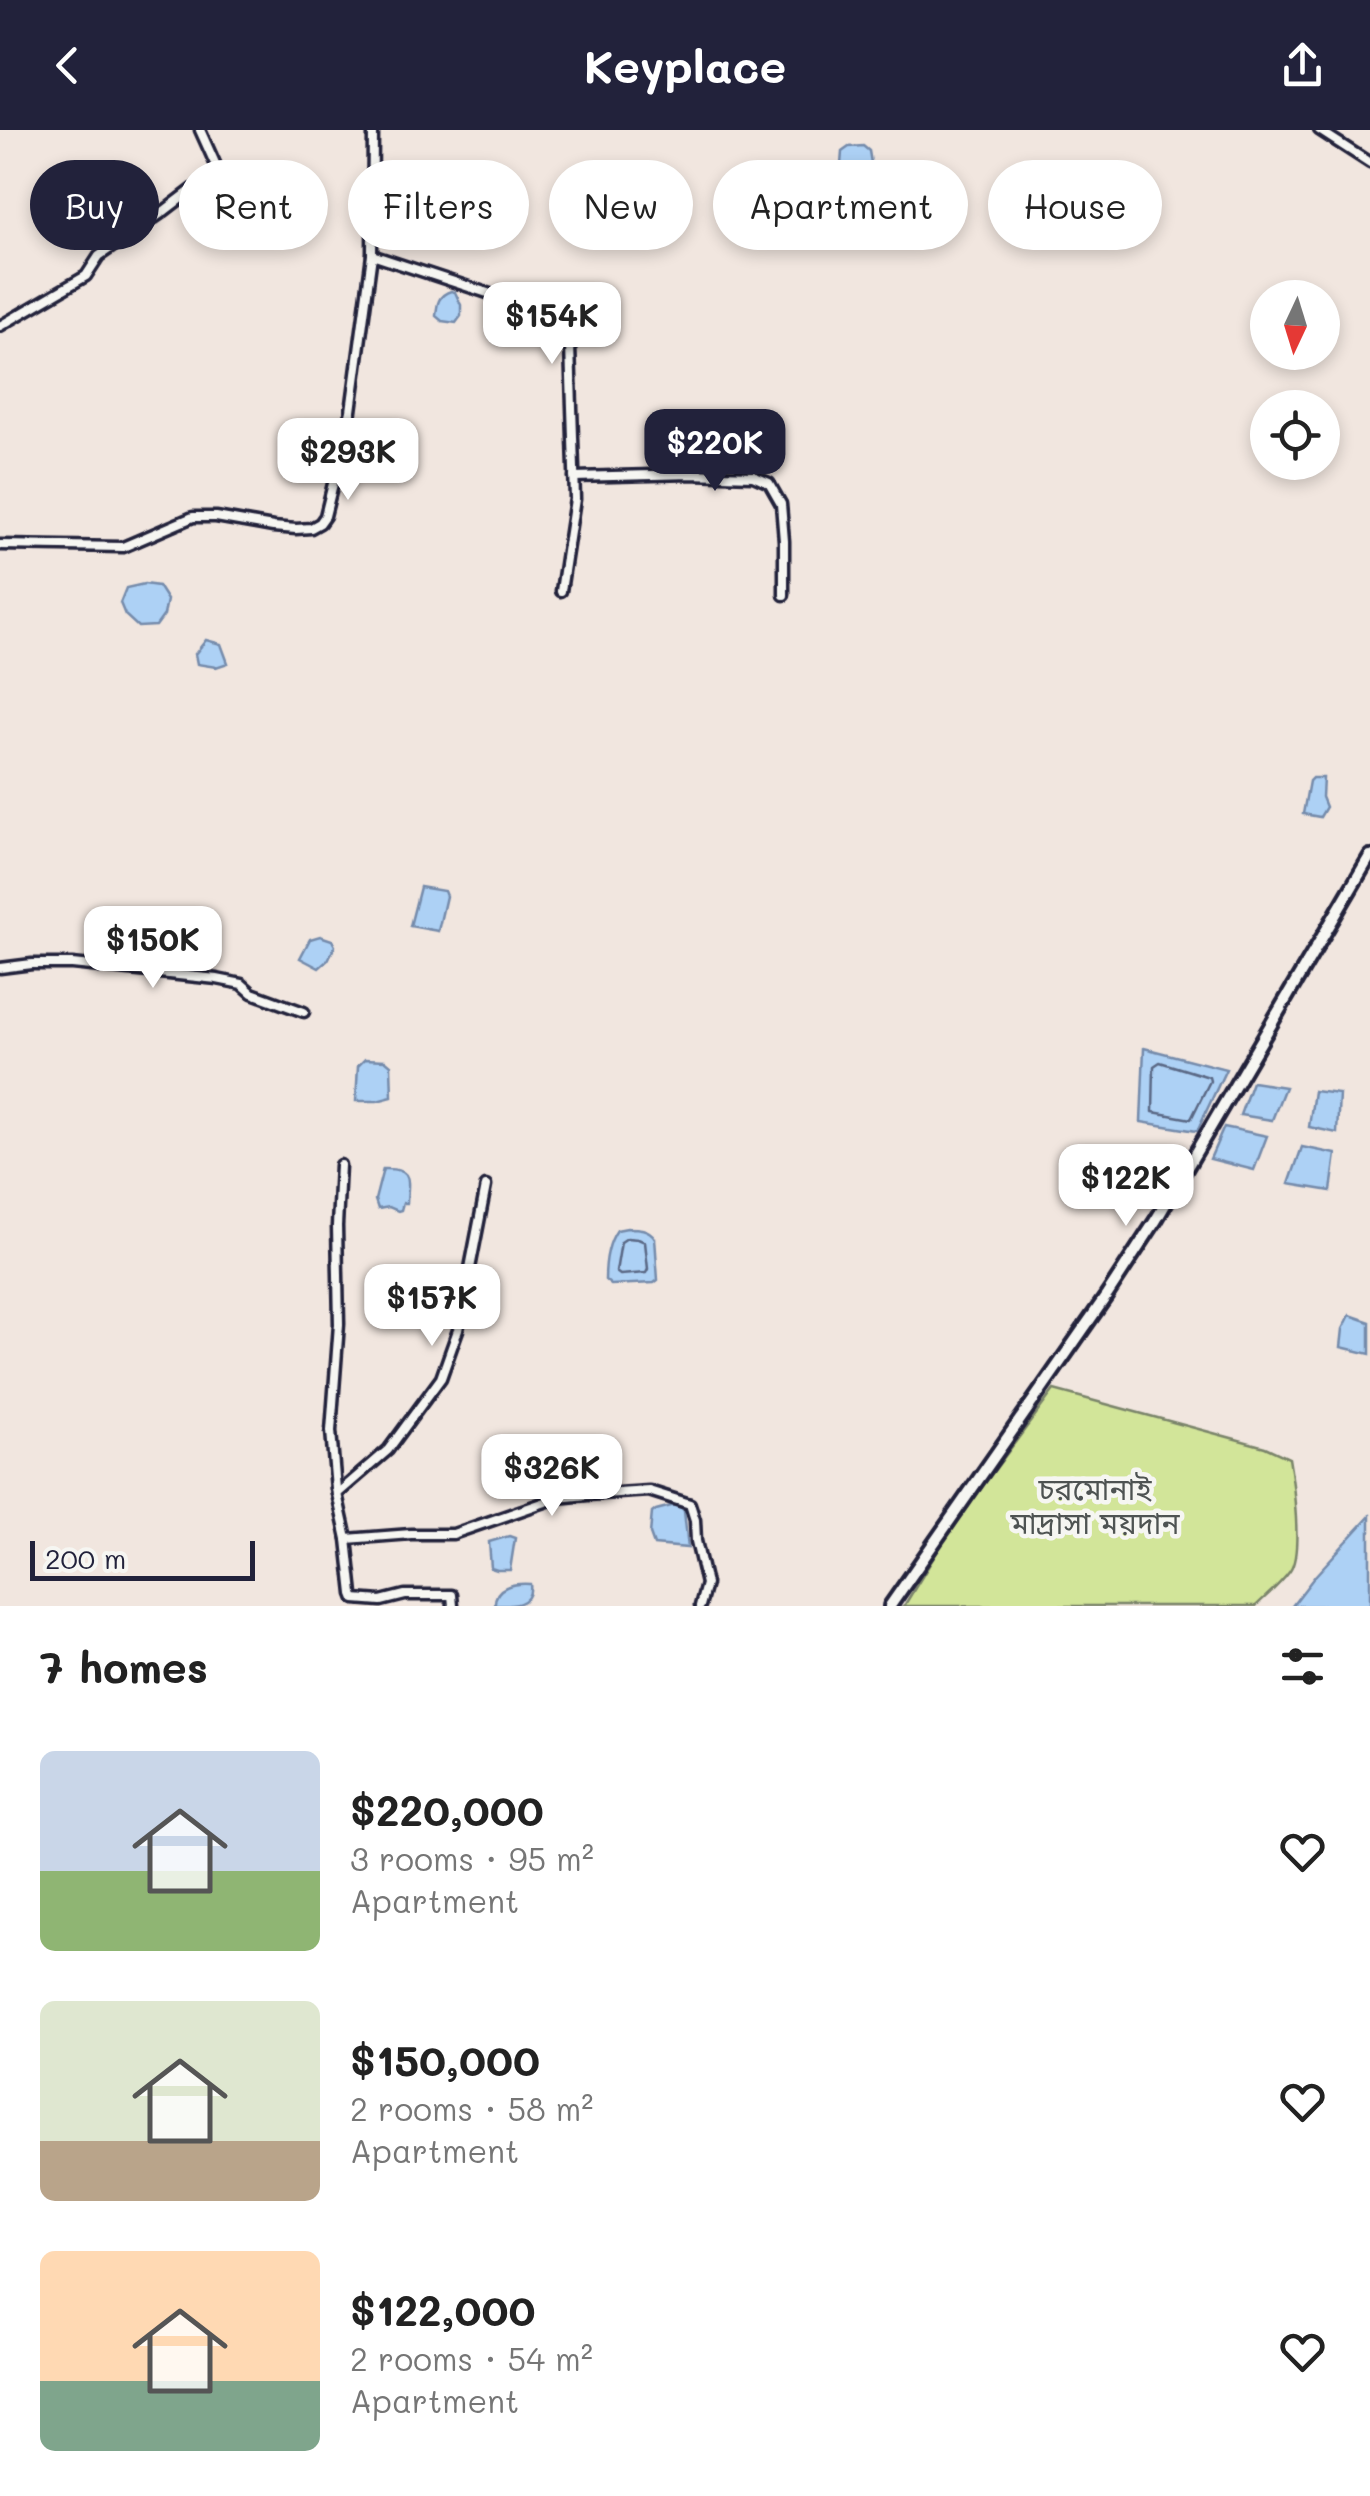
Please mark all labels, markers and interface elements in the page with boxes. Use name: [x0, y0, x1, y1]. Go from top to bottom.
text: Keyplace: [584, 36, 786, 94]
icon: back: [40, 38, 95, 93]
icon: share: [1275, 38, 1330, 93]
chip: Buy: [30, 160, 159, 250]
chip: Rent: [179, 160, 328, 250]
chip: Filters: [348, 160, 529, 250]
chip: New: [549, 160, 693, 250]
chip: Apartment: [713, 160, 968, 250]
chip: House: [988, 160, 1162, 250]
north arrow: [1250, 280, 1340, 370]
map controls: [1250, 280, 1340, 480]
pin: $154K: [482, 282, 622, 367]
text: $154K: [505, 293, 599, 335]
button: locate: [1250, 390, 1340, 480]
pin: $220K: [645, 409, 785, 494]
pin: $293K: [278, 418, 418, 503]
text: $220K: [666, 420, 764, 462]
text: $293K: [299, 429, 397, 471]
pin: $150K: [83, 906, 223, 991]
text: $150K: [106, 917, 200, 959]
pin: $122K: [1056, 1144, 1196, 1229]
text: $122K: [1081, 1155, 1171, 1197]
pin: $157K: [362, 1264, 502, 1349]
text: $157K: [386, 1275, 478, 1317]
pin: $326K: [482, 1434, 622, 1519]
text: $326K: [503, 1445, 601, 1487]
park label: চরমোনাই মাদ্রাসা ময়দান: [1009, 1468, 1180, 1542]
scale bar: [30, 1536, 255, 1580]
text: 200 m: [45, 1540, 126, 1576]
text: 7 homes: [40, 1639, 208, 1694]
icon: filters: [1275, 1639, 1330, 1694]
text: $220,000: [350, 1782, 544, 1837]
icon: home: [120, 1791, 240, 1911]
icon: heart: [1275, 1824, 1330, 1879]
text: 3 rooms · 95 m²: [350, 1837, 594, 1879]
text: Apartment: [350, 1879, 519, 1921]
text: $150,000: [350, 2032, 540, 2087]
icon: home: [120, 2041, 240, 2161]
icon: heart: [1275, 2074, 1330, 2129]
text: 2 rooms · 58 m²: [350, 2087, 593, 2129]
text: Apartment: [350, 2129, 519, 2171]
text: $122,000: [350, 2282, 535, 2337]
icon: home: [120, 2291, 240, 2411]
icon: heart: [1275, 2324, 1330, 2379]
text: 2 rooms · 54 m²: [350, 2337, 593, 2379]
text: Apartment: [350, 2379, 519, 2421]

